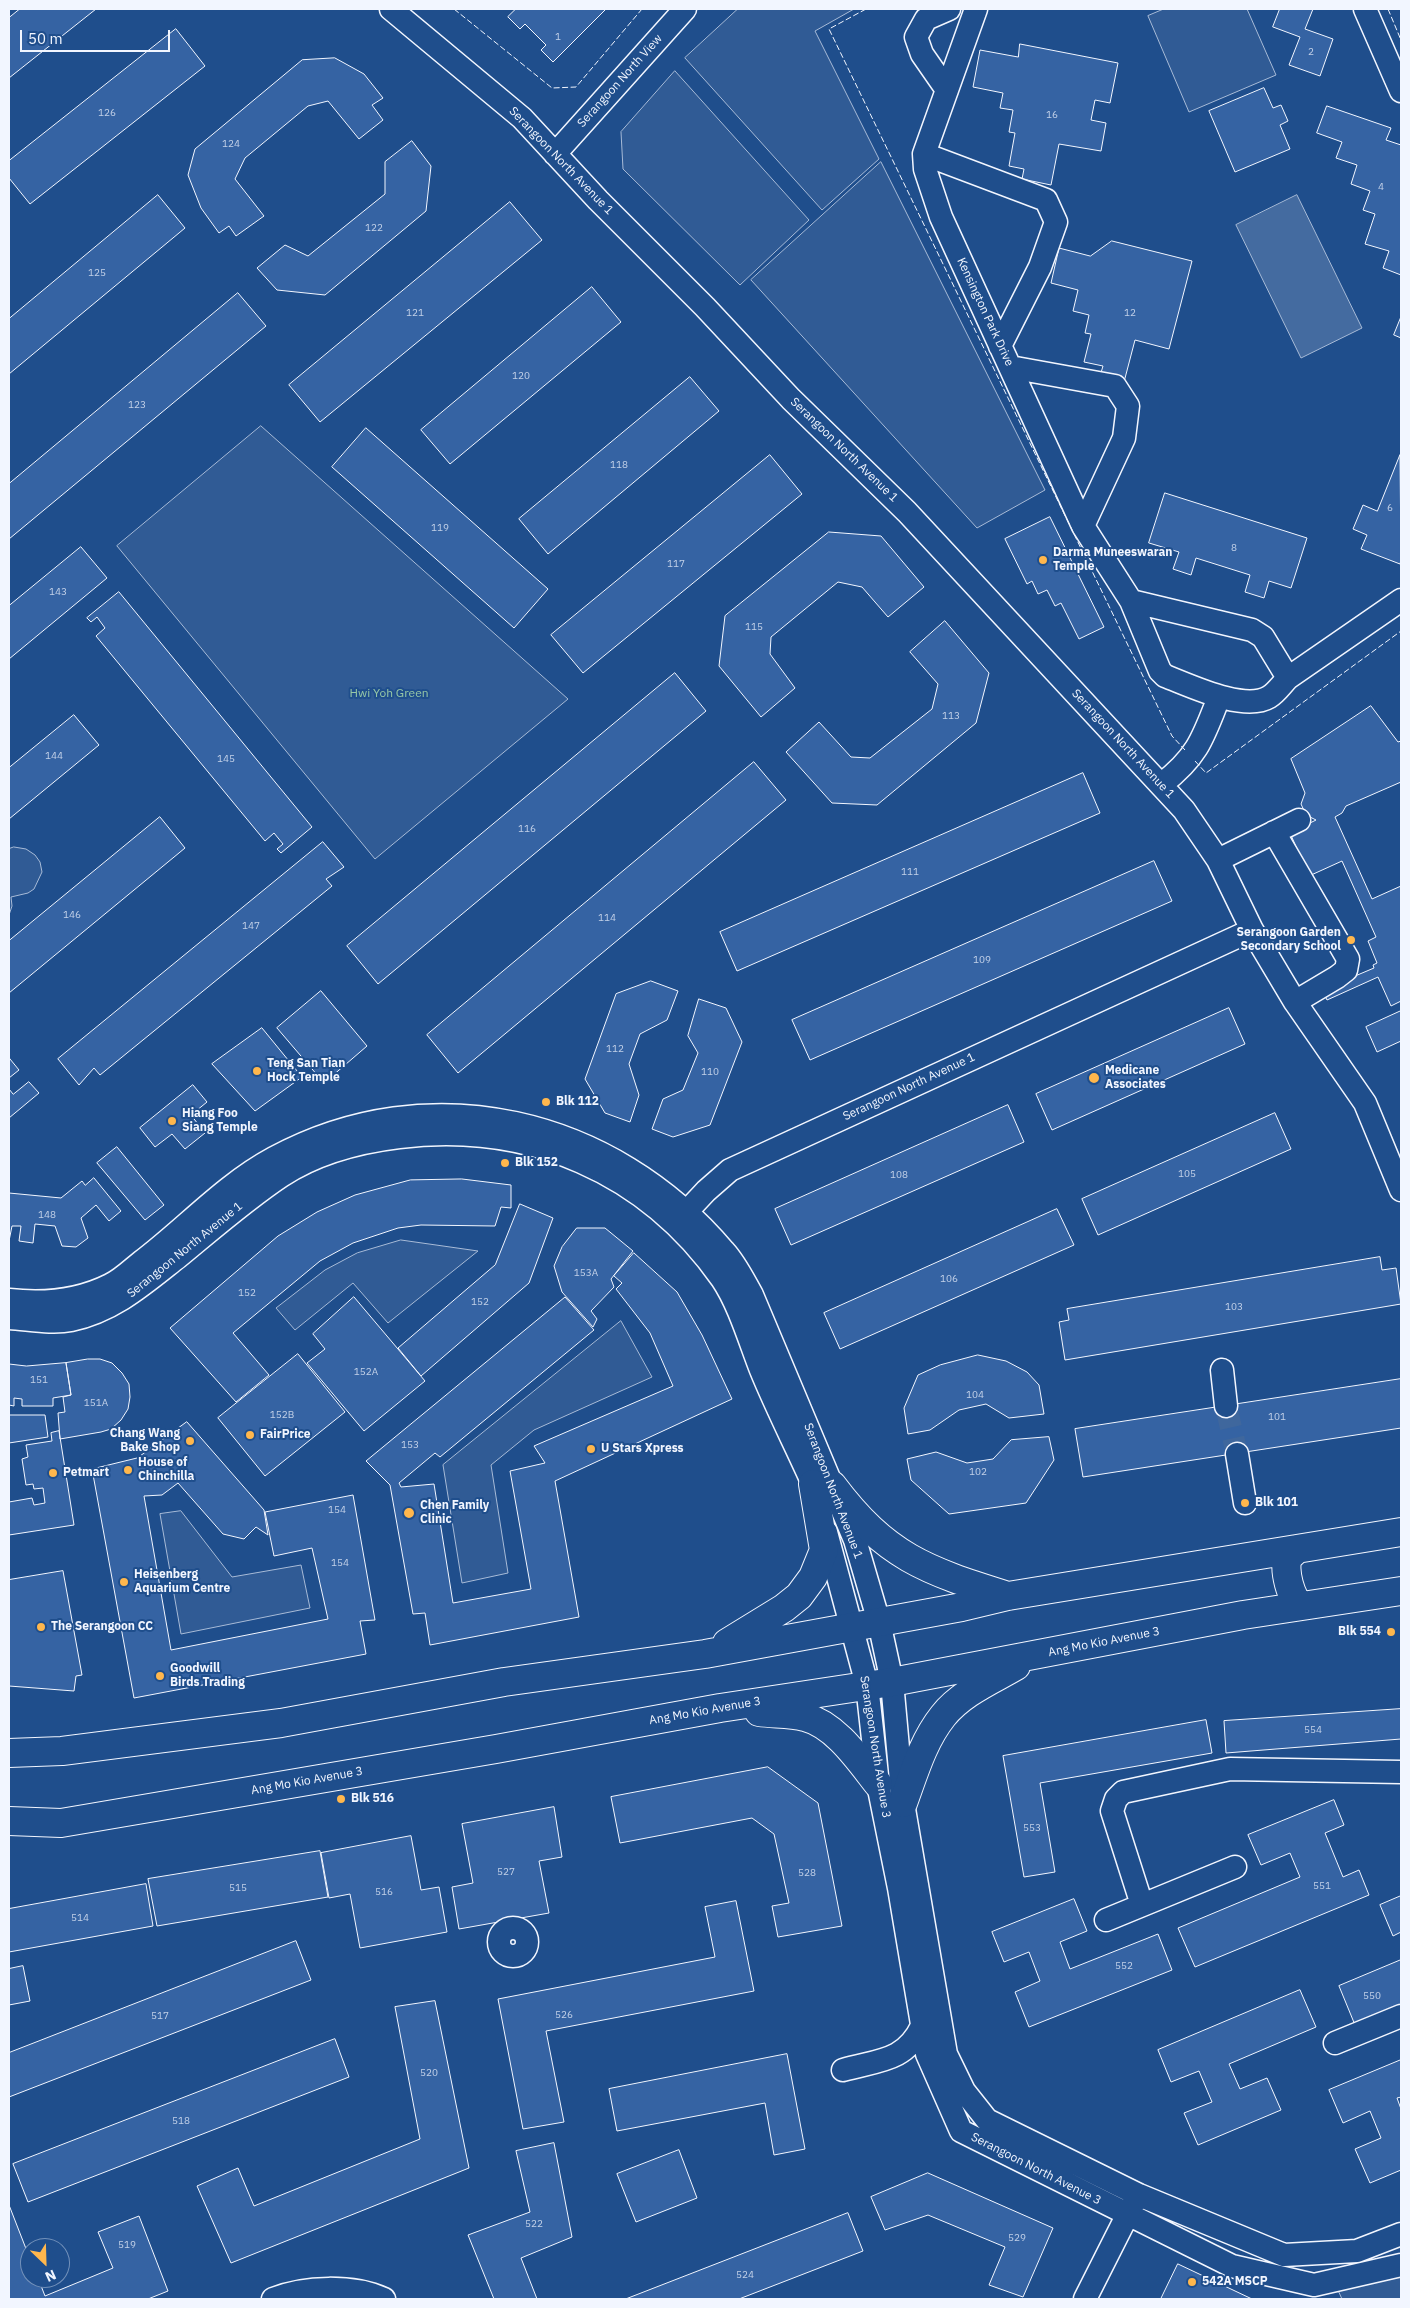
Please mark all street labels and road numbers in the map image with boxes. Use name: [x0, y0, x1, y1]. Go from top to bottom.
street label: Serangoon North View: [574, 32, 666, 130]
street label: Serangoon North Avenue 1: [506, 104, 616, 218]
street label: Kensington Park Drive: [953, 255, 1017, 369]
street label: Serangoon North Avenue 1: [787, 395, 901, 505]
street label: Serangoon North Avenue 1: [1069, 686, 1177, 802]
street label: Serangoon North Avenue 1: [841, 1050, 977, 1124]
street label: Serangoon North Avenue 1: [124, 1199, 246, 1301]
street label: Serangoon North Avenue 1: [800, 1421, 866, 1561]
street label: Ang Mo Kio Avenue 3: [1047, 1624, 1161, 1660]
street label: Serangoon North Avenue 3: [857, 1675, 893, 1819]
street label: Ang Mo Kio Avenue 3: [648, 1694, 762, 1728]
street label: Ang Mo Kio Avenue 3: [250, 1764, 364, 1798]
street label: Serangoon North Avenue 3: [969, 2130, 1103, 2208]

